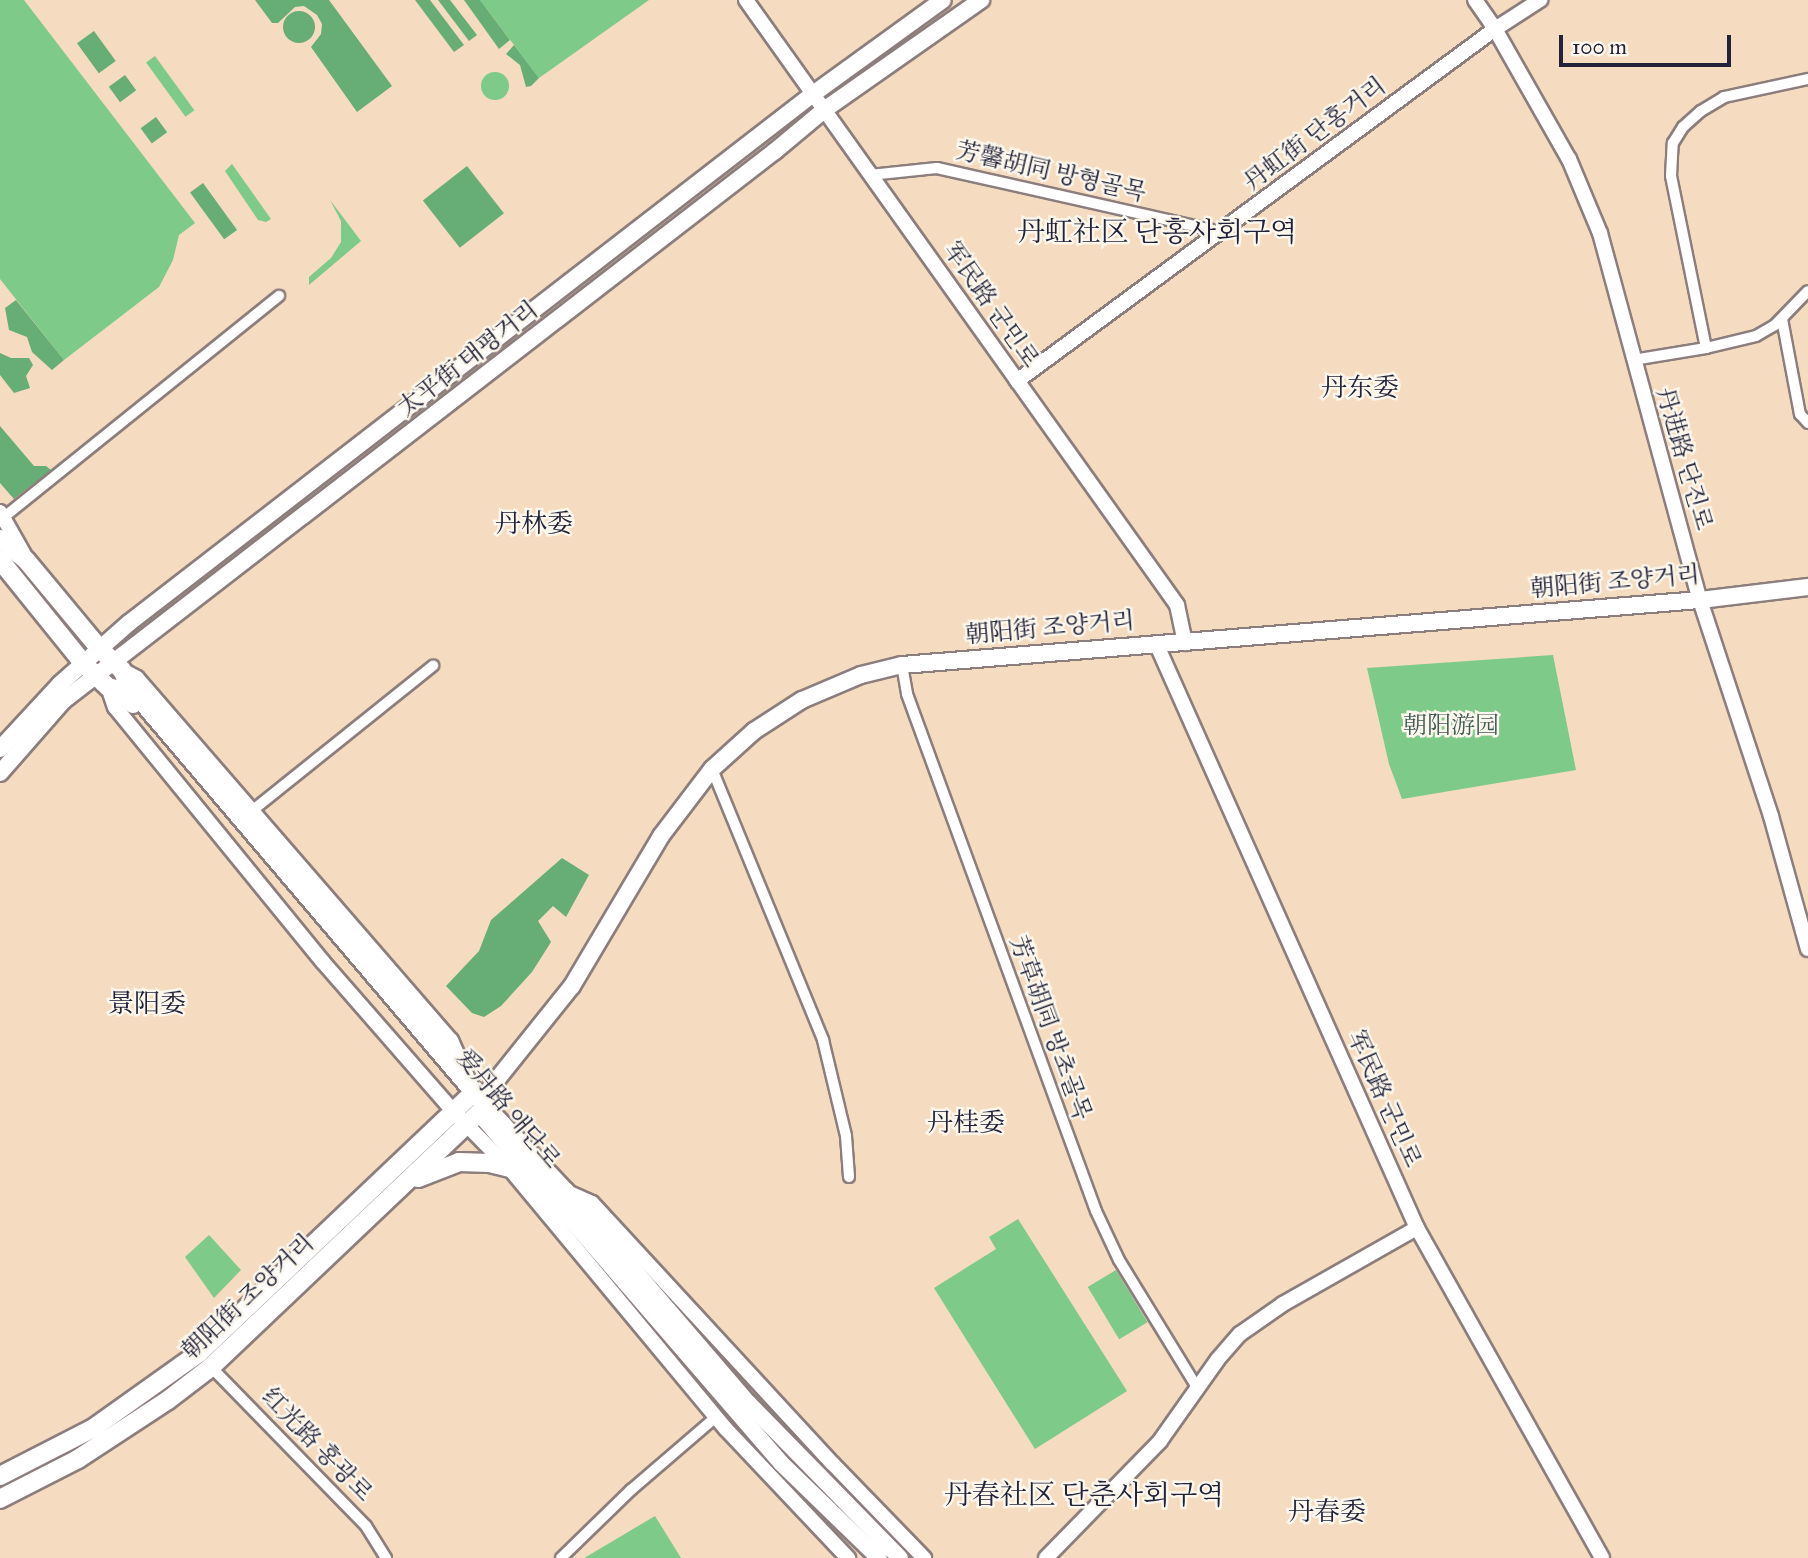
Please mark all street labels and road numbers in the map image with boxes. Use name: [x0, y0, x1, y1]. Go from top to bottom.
street label: 丹虹街 단홍거리: [1238, 71, 1392, 197]
street label: 芳馨胡同 방형골목: [953, 136, 1149, 208]
street label: 军民路 군민로: [937, 237, 1045, 373]
street label: 太平街 태평거리: [392, 295, 544, 423]
street label: 丹进路 단진로: [1650, 385, 1718, 533]
street label: 朝阳街 조양거리: [1529, 560, 1701, 604]
street label: 朝阳街 조양거리: [964, 606, 1136, 650]
street label: 芳草胡同 방초골목: [1003, 932, 1097, 1124]
street label: 军民路 군민로: [1341, 1026, 1427, 1172]
street label: 爱丹路 애단로: [450, 1044, 566, 1174]
street label: 朝阳街 조양거리: [176, 1229, 320, 1365]
street label: 红光路 홍광로: [256, 1382, 378, 1508]

